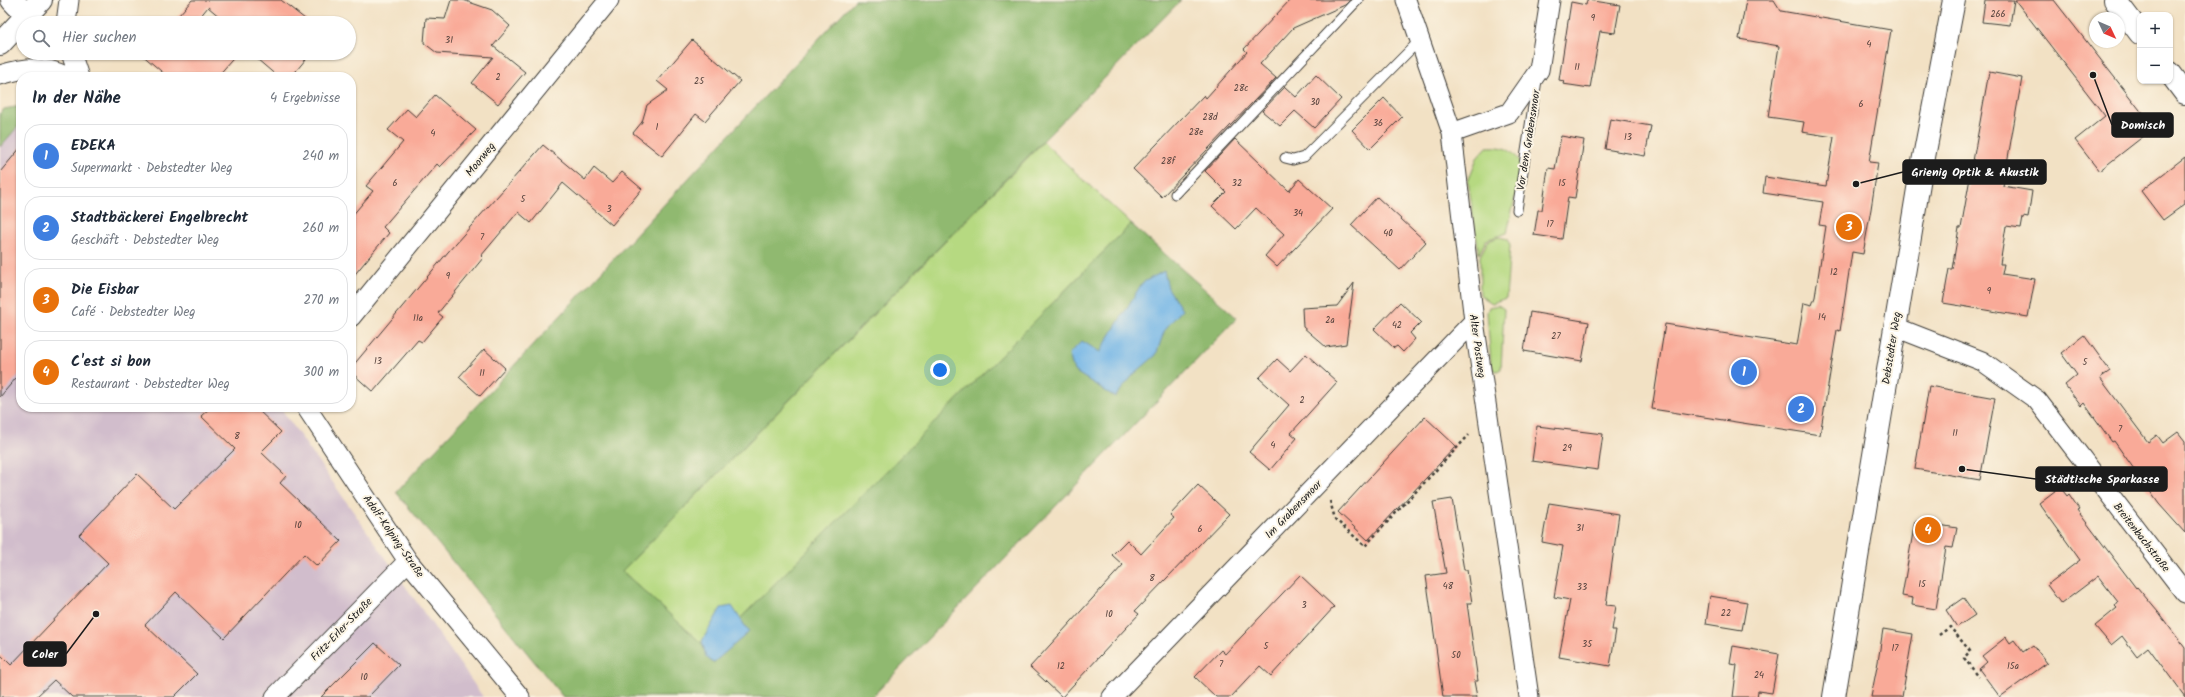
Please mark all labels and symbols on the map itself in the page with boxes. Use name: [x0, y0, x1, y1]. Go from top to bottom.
house number: 266: [1990, 7, 2006, 22]
house number: 9: [1591, 11, 1596, 26]
north arrow: [2089, 12, 2125, 48]
house number: 31: [445, 33, 453, 48]
house number: 4: [1867, 37, 1872, 52]
house number: 11: [1574, 60, 1580, 75]
house number: 2: [495, 70, 501, 85]
house number: 25: [694, 74, 705, 89]
house number: 28c: [1234, 81, 1248, 96]
street label: Vor dem Grabensmoor: [1512, 87, 1546, 192]
house number: 30: [1310, 95, 1320, 110]
house number: 6: [1858, 97, 1864, 112]
house number: 28d: [1202, 110, 1218, 125]
callout: Domisch: [2112, 113, 2173, 137]
house number: 36: [1373, 116, 1383, 131]
text: Domisch: [2121, 116, 2166, 135]
house number: 1: [656, 120, 659, 135]
house number: 28e: [1189, 125, 1203, 140]
house number: 4: [431, 126, 436, 141]
house number: 13: [1624, 130, 1632, 145]
street label: Moorweg: [461, 138, 500, 181]
house number: 28f: [1161, 154, 1177, 169]
callout: Grienig Optik & Akustik: [1903, 160, 2046, 184]
text: Grienig Optik & Akustik: [1911, 163, 2040, 182]
house number: 6: [392, 176, 398, 191]
house number: 32: [1232, 176, 1242, 191]
house number: 15: [1558, 176, 1567, 191]
house number: 5: [521, 192, 527, 207]
house number: 3: [606, 202, 612, 217]
house number: 34: [1293, 206, 1303, 221]
pin: 3: [1836, 212, 1862, 242]
house number: 17: [1547, 217, 1554, 232]
house number: 40: [1383, 226, 1393, 241]
house number: 7: [480, 230, 485, 245]
house number: 12: [1830, 265, 1838, 280]
house number: 9: [446, 269, 451, 284]
house number: 9: [1987, 284, 1992, 299]
house number: 14: [1818, 310, 1826, 325]
house number: 11a: [413, 311, 423, 326]
street label: Debstedter Weg: [1877, 311, 1907, 386]
house number: 2a: [1325, 313, 1335, 328]
street label: Alter Postweg: [1464, 313, 1490, 379]
house number: 42: [1392, 318, 1402, 333]
house number: 27: [1551, 329, 1562, 344]
house number: 13: [374, 354, 382, 369]
house number: 5: [2083, 355, 2089, 370]
pin: 1: [1731, 357, 1757, 387]
your location: [930, 360, 950, 380]
house number: 11: [479, 366, 485, 381]
house number: 2: [1299, 393, 1305, 408]
pin: 2: [1788, 394, 1814, 424]
house number: 7: [2118, 422, 2123, 437]
house number: 11: [1952, 426, 1958, 441]
house number: 8: [234, 429, 240, 444]
house number: 4: [1271, 438, 1276, 453]
house number: 29: [1562, 441, 1572, 456]
callout: Städtische Sparkasse: [2036, 467, 2167, 491]
text: Städtische Sparkasse: [2045, 470, 2159, 489]
street label: Im Grabensmoor: [1261, 475, 1327, 543]
street label: Adolf-Kolping-Straße: [358, 491, 429, 582]
street label: Breitenbachstraße: [2108, 499, 2174, 576]
pin: 4: [1915, 515, 1941, 545]
house number: 10: [294, 518, 302, 533]
house number: 31: [1576, 521, 1584, 536]
house number: 6: [1197, 522, 1203, 537]
house number: 8: [1149, 571, 1155, 586]
house number: 15: [1918, 577, 1927, 592]
house number: 48: [1443, 579, 1454, 594]
house number: 33: [1577, 580, 1587, 595]
street label: Fritz-Erler-Straße: [306, 594, 377, 666]
house number: 3: [1301, 598, 1307, 613]
house number: 22: [1721, 606, 1731, 621]
house number: 10: [1105, 607, 1113, 622]
house number: 35: [1582, 637, 1593, 652]
house number: 5: [1264, 639, 1270, 654]
house number: 17: [1892, 641, 1899, 656]
callout: Coler: [24, 642, 66, 666]
text: Coler: [32, 645, 59, 664]
house number: 50: [1451, 648, 1461, 663]
house number: 7: [1219, 657, 1224, 672]
house number: 12: [1057, 659, 1065, 674]
house number: 15a: [2007, 659, 2019, 674]
house number: 24: [1754, 668, 1764, 683]
house number: 10: [360, 670, 368, 685]

